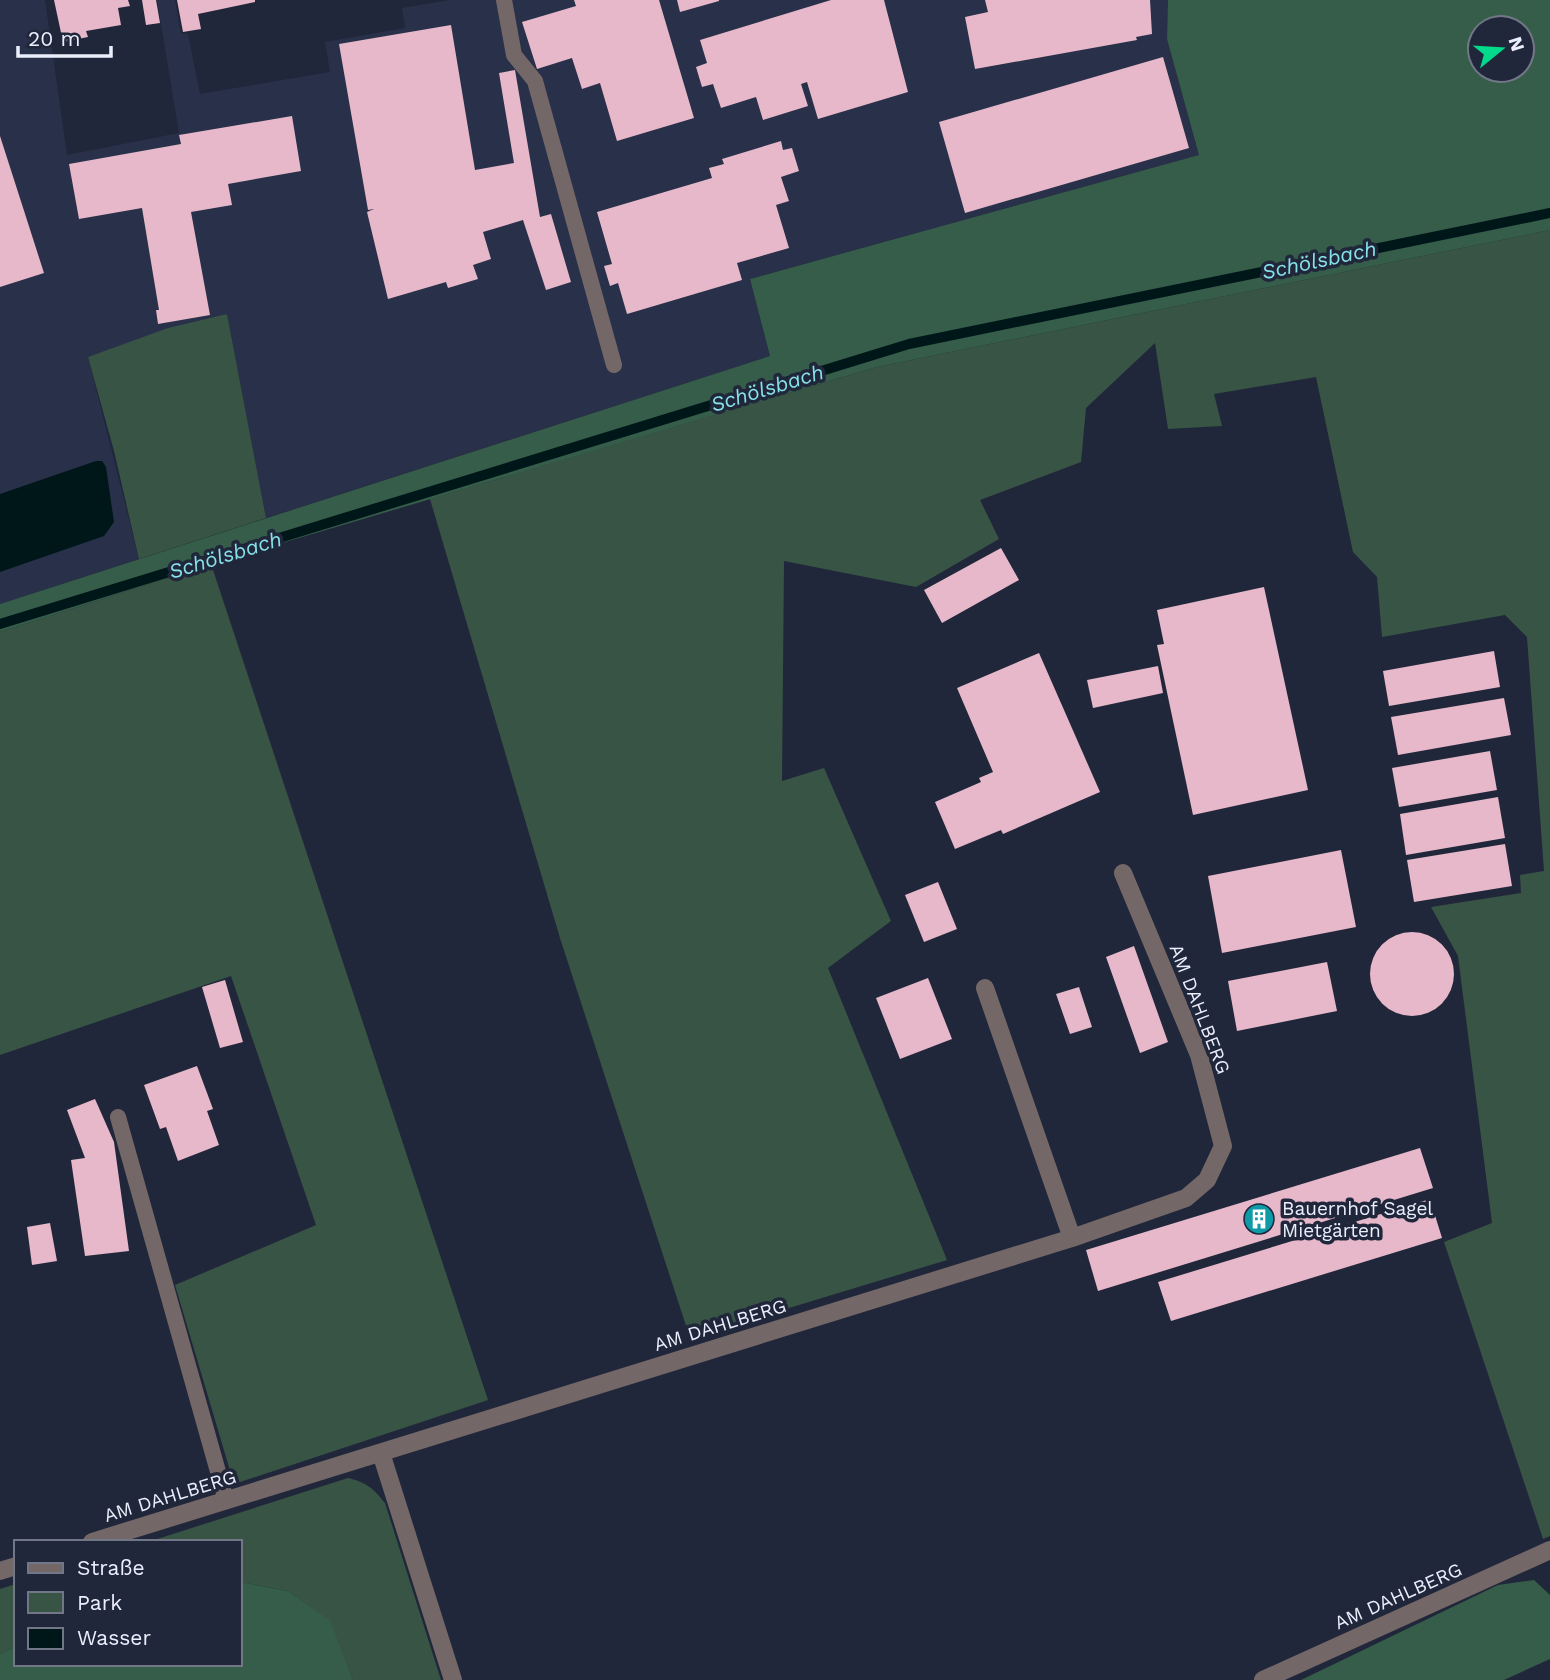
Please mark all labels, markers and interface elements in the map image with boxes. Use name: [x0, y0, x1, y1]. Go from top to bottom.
scale bar: [18, 14, 110, 58]
north arrow: [1466, 14, 1536, 84]
text: 20 m: [28, 26, 80, 51]
text: N: [1504, 34, 1530, 54]
water label: Schölsbach: [1259, 236, 1379, 284]
water label: Schölsbach: [708, 359, 826, 417]
water label: Schölsbach: [166, 526, 284, 584]
street label: AM DAHLBERG: [1165, 941, 1235, 1077]
place label: Bauernhof Sagel Mietgärten: [1282, 1197, 1433, 1242]
building icon: Bauernhof Sagel Mietgärten: [1242, 1202, 1276, 1236]
street label: AM DAHLBERG: [651, 1294, 789, 1356]
street label: AM DAHLBERG: [101, 1465, 239, 1527]
legend: [14, 1540, 242, 1666]
text: Straße: [77, 1555, 145, 1580]
street label: AM DAHLBERG: [1331, 1558, 1465, 1634]
text: Park: [77, 1590, 122, 1615]
text: Wasser: [77, 1625, 151, 1650]

